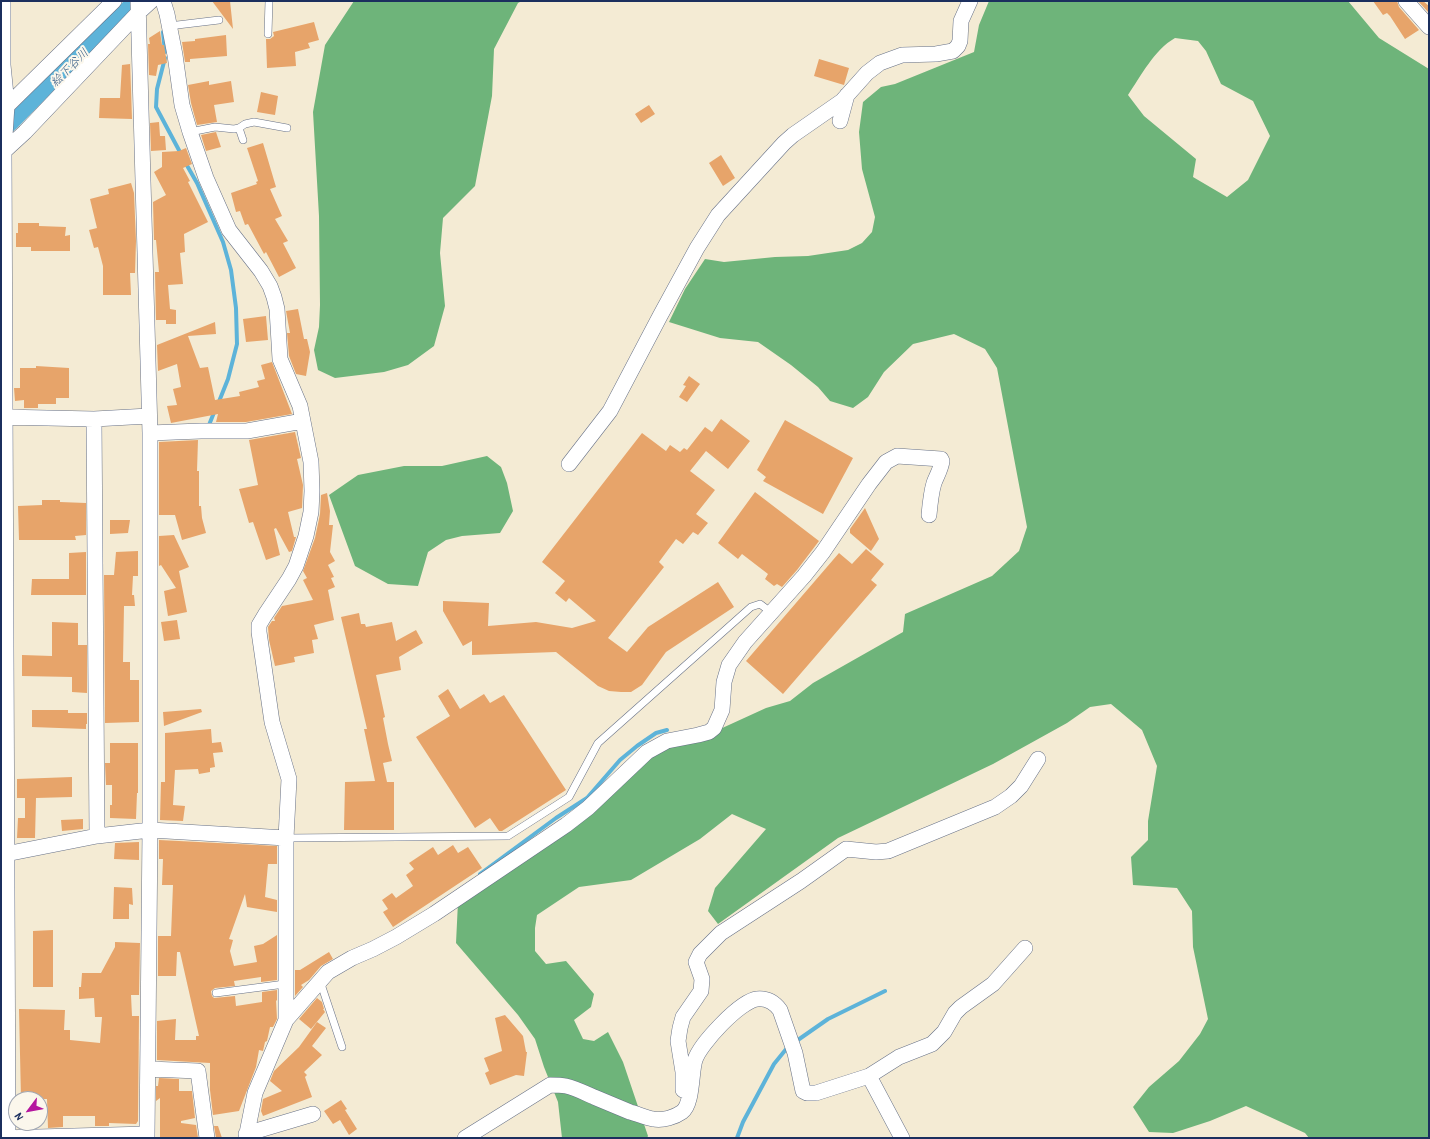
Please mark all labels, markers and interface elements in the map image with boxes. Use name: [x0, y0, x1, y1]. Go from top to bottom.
water label: 絵下谷川: [48, 46, 92, 90]
north arrow: [8, 1091, 48, 1131]
text: N: [11, 1111, 26, 1123]

